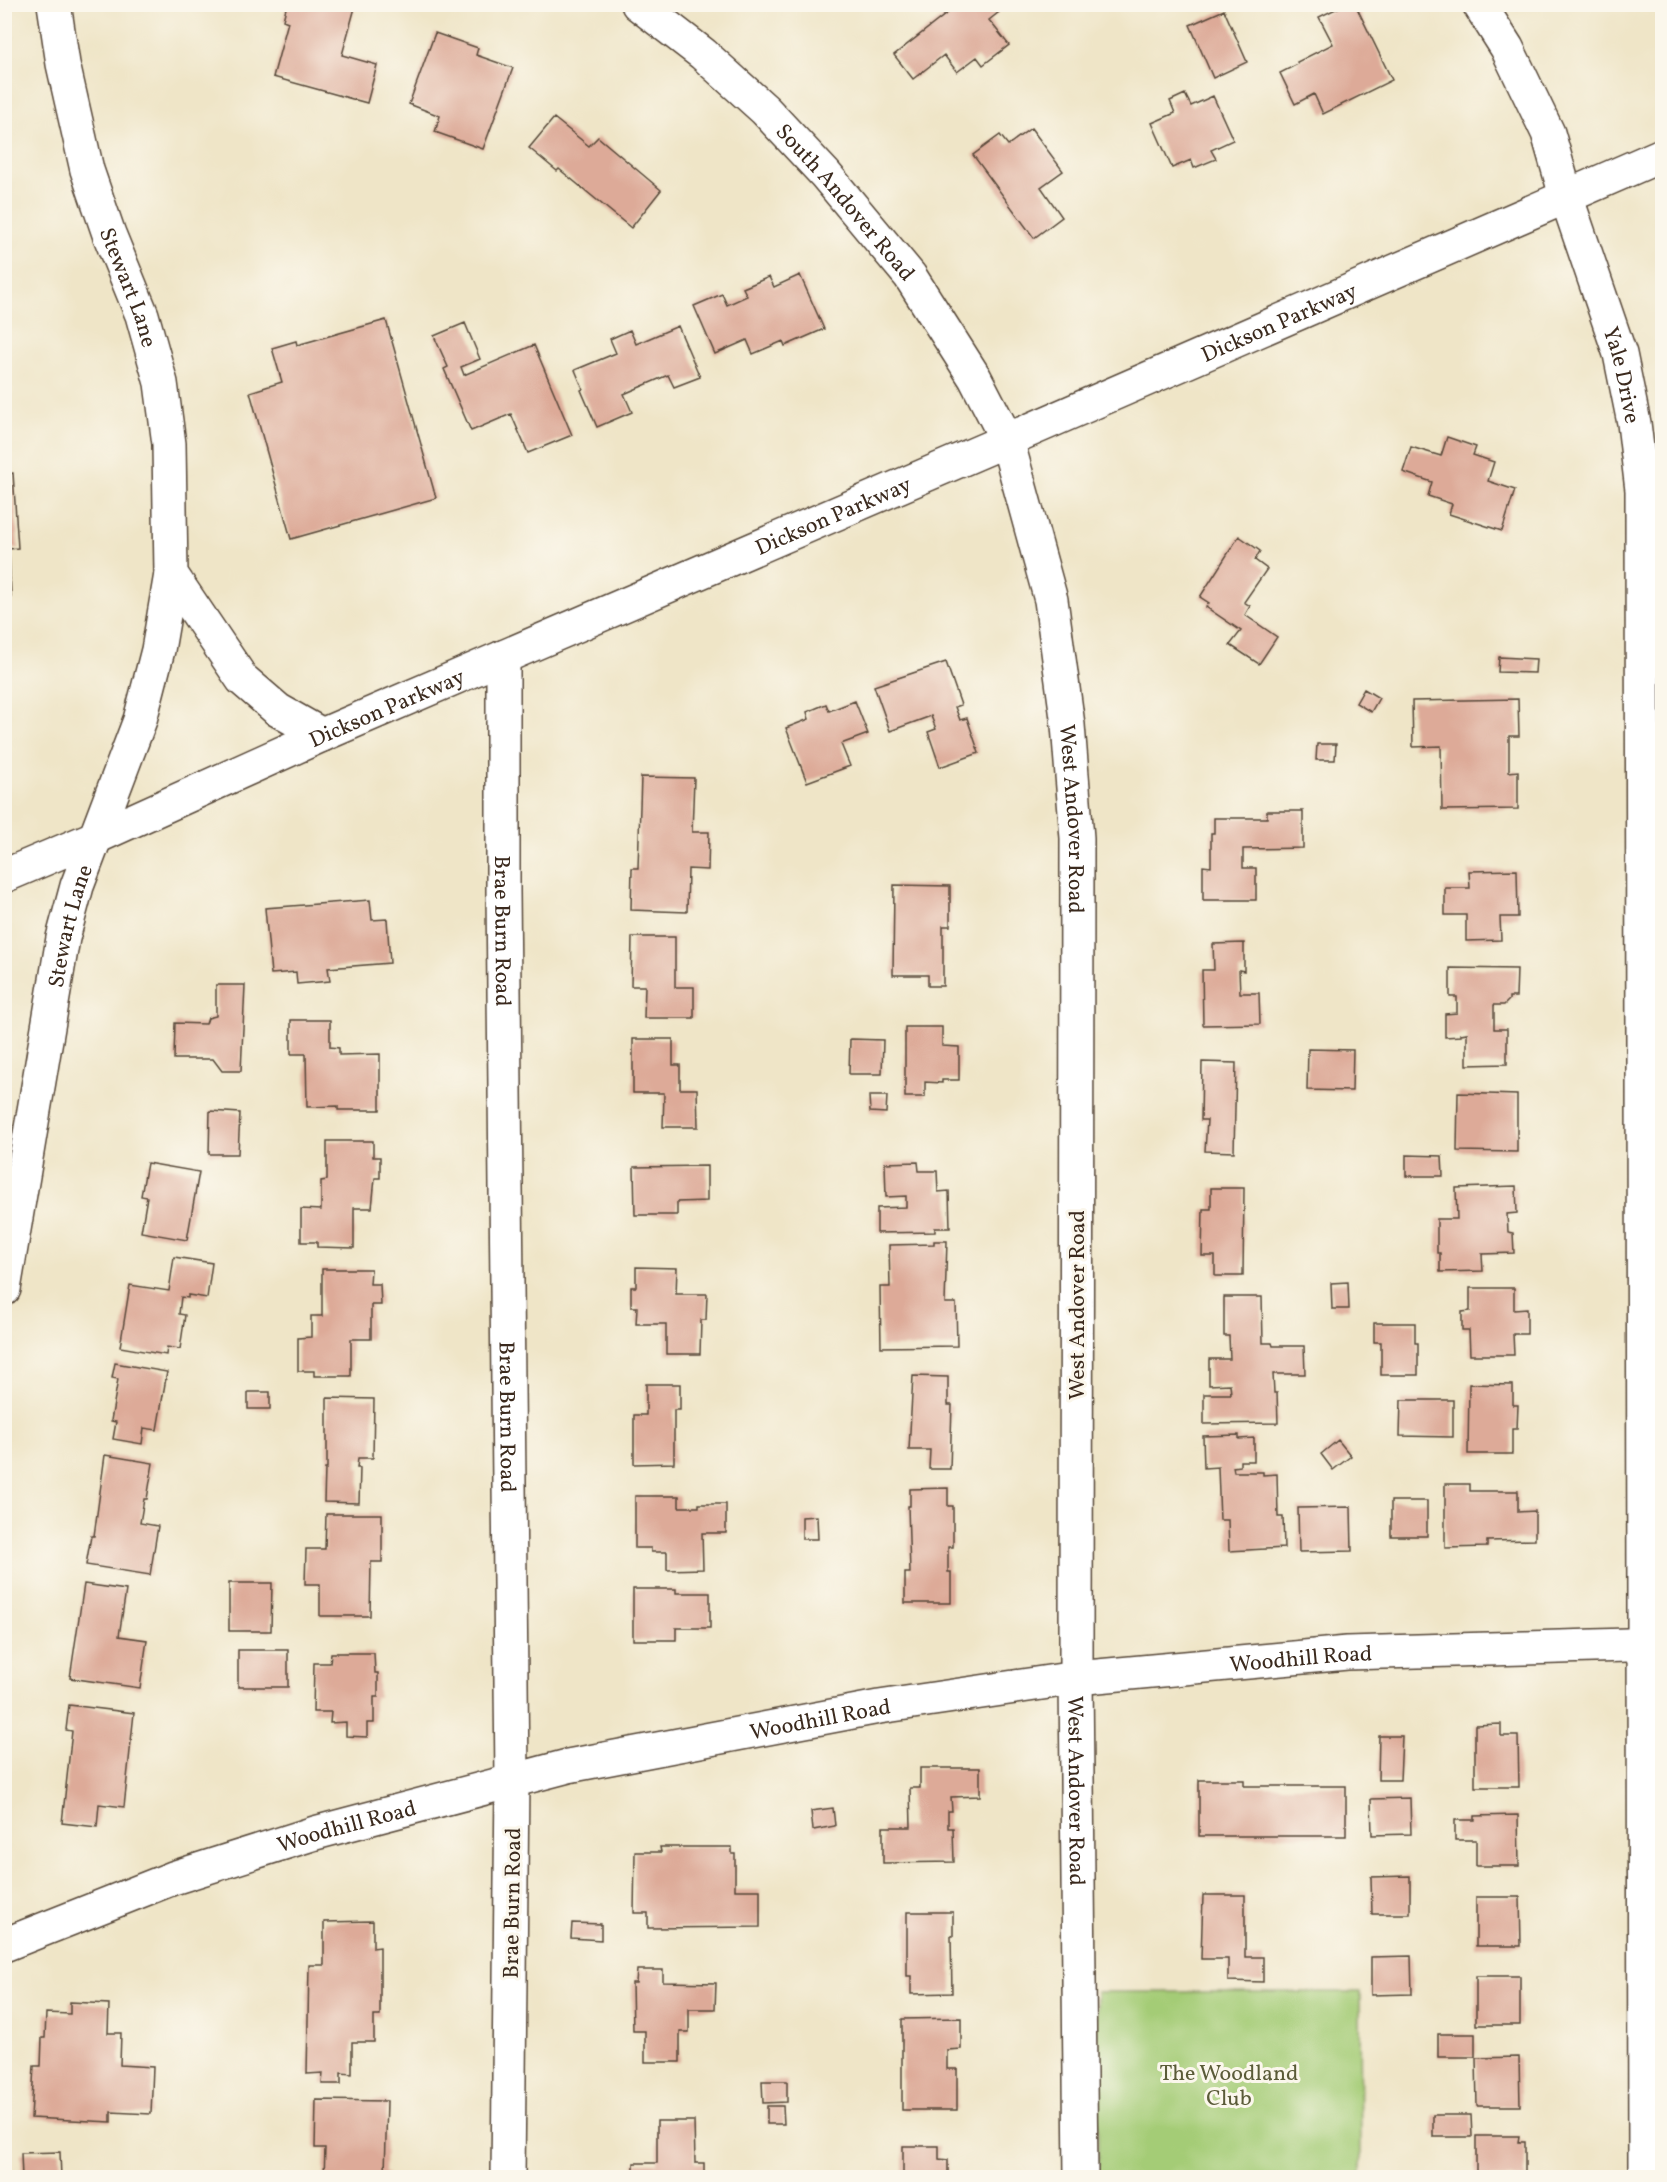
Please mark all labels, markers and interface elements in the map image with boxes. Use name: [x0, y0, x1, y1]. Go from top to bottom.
street label: South Andover Road: [767, 118, 921, 289]
street label: Stewart Lane: [90, 224, 163, 351]
street label: Dickson Parkway: [1197, 277, 1362, 372]
street label: Yale Drive: [1594, 323, 1647, 426]
street label: Dickson Parkway: [751, 470, 917, 565]
street label: Dickson Parkway: [305, 662, 470, 757]
street label: West Andover Road: [1050, 723, 1090, 914]
street label: Brae Burn Road: [485, 855, 517, 1007]
street label: Stewart Lane: [42, 861, 102, 990]
street label: West Andover Road: [1063, 1210, 1094, 1400]
street label: Brae Burn Road: [490, 1341, 522, 1493]
street label: Woodhill Road: [1228, 1639, 1373, 1682]
street label: Woodhill Road: [747, 1692, 893, 1749]
street label: West Andover Road: [1058, 1696, 1091, 1886]
street label: Woodhill Road: [274, 1794, 420, 1862]
street label: Brae Burn Road: [497, 1827, 530, 1979]
park label: The Woodland Club: [1160, 2059, 1298, 2115]

